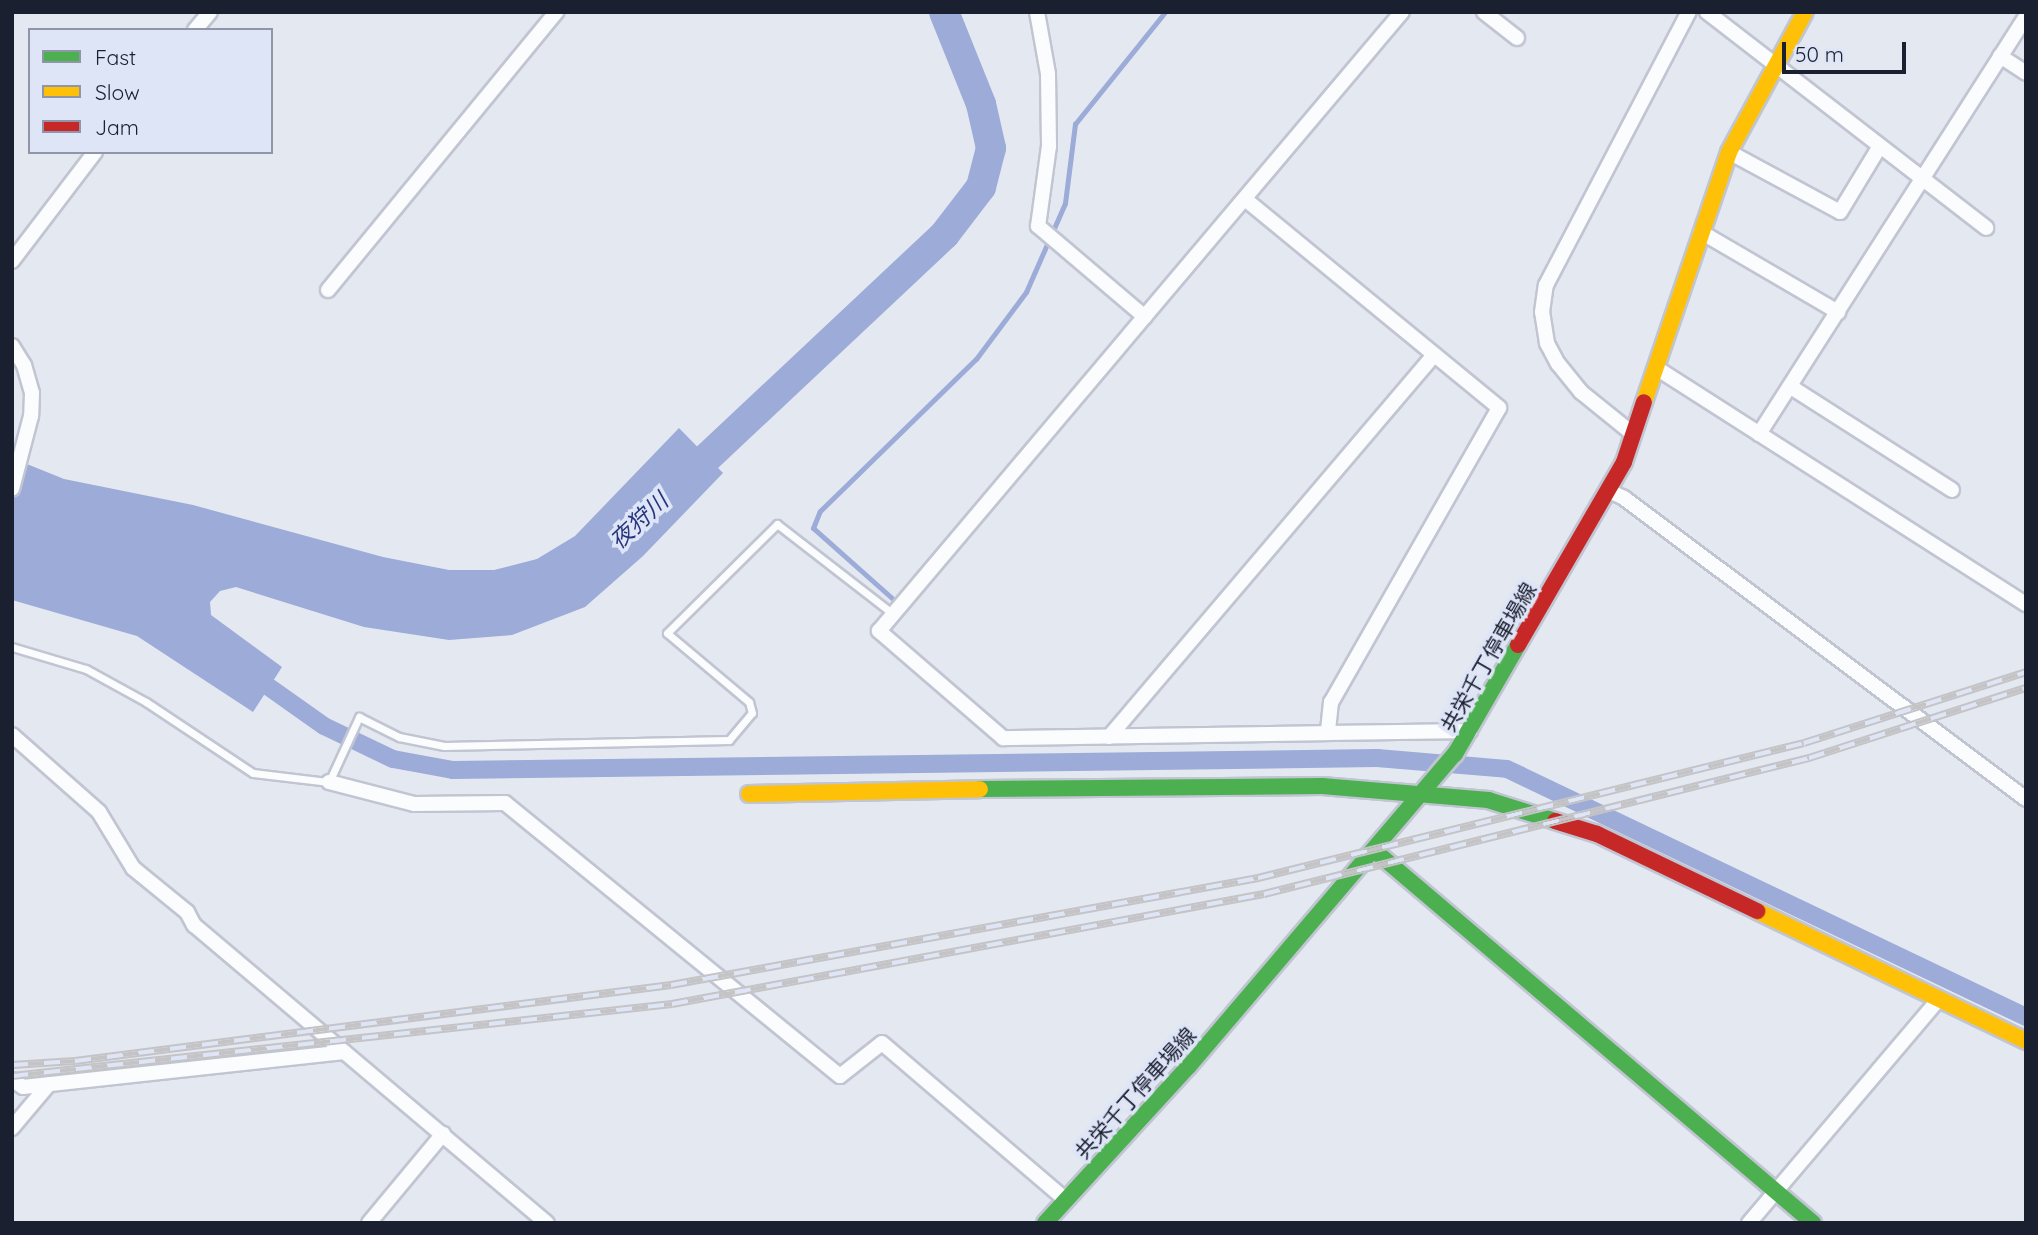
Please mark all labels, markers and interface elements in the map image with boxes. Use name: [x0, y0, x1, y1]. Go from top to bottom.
legend: [28, 28, 273, 154]
scale bar: [1786, 28, 1910, 72]
text: 50 m: [1795, 41, 1844, 67]
text: Fast: [95, 44, 136, 70]
text: Slow: [95, 79, 140, 105]
text: Jam: [95, 114, 139, 140]
water label: 夜狩川: [604, 487, 674, 555]
street label: 共栄千丁停車場線: [1435, 578, 1541, 736]
street label: 共栄千丁停車場線: [1069, 1022, 1201, 1164]

